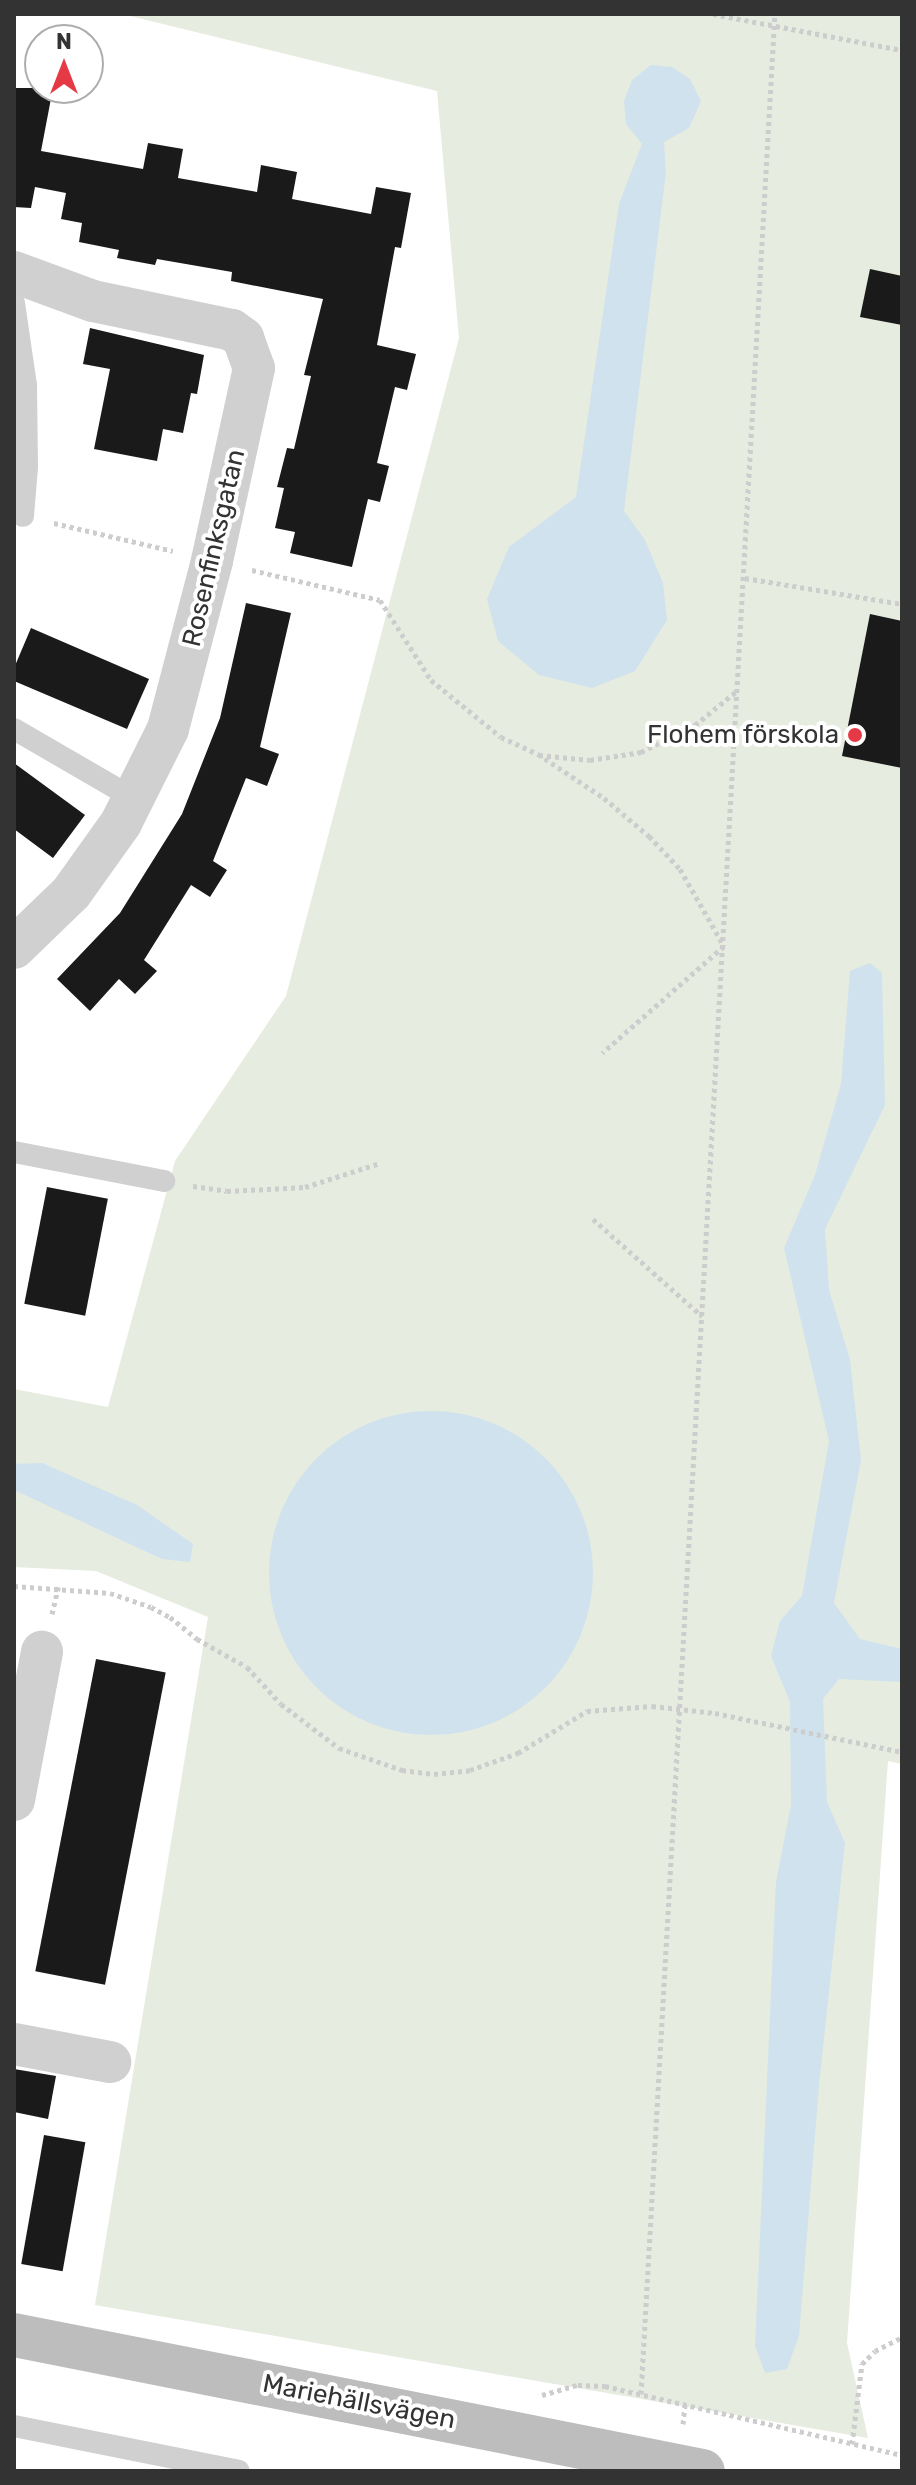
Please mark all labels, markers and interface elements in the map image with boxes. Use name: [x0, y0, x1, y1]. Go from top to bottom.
north arrow: [24, 24, 104, 104]
text: N: [56, 28, 72, 55]
street label: Rosenfinksgatan: [176, 446, 252, 650]
place label: Flohem förskola: [646, 719, 839, 751]
marker: Flohem förskola: [846, 726, 864, 744]
street label: Mariehällsvägen: [260, 2368, 458, 2436]

